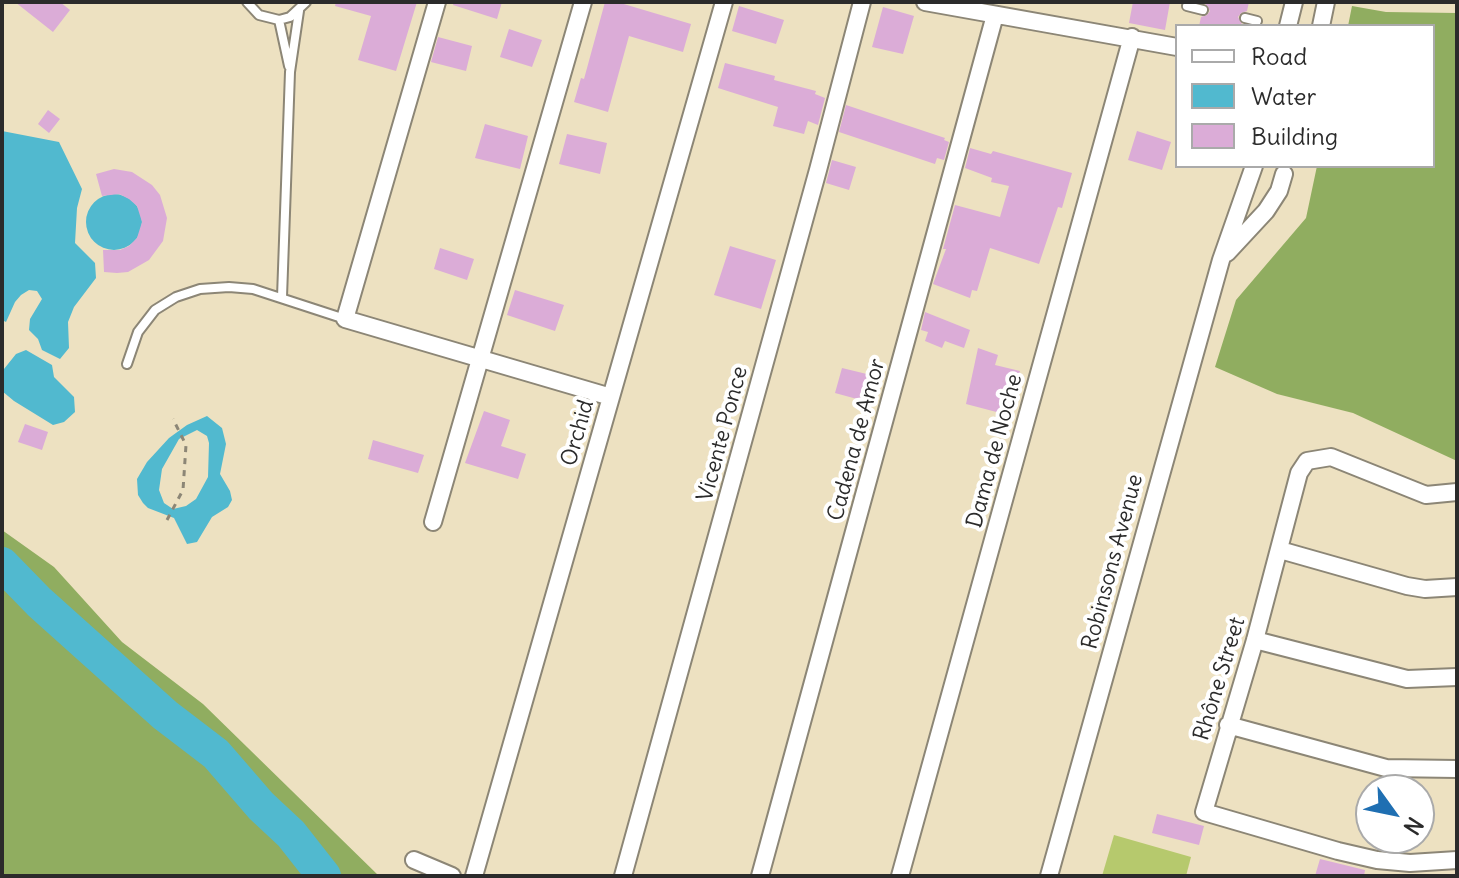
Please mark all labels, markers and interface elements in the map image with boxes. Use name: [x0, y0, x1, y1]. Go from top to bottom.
legend: [1175, 24, 1435, 168]
text: Road: [1251, 41, 1307, 71]
text: Water: [1251, 81, 1316, 111]
text: Building: [1251, 121, 1338, 151]
street label: Cadena de Amor: [823, 356, 891, 524]
street label: Vicente Ponce: [692, 364, 754, 504]
street label: Dama de Noche: [962, 371, 1028, 531]
street label: Orchid: [556, 397, 600, 469]
street label: Robinsons Avenue: [1077, 472, 1149, 652]
street label: Rhône Street: [1189, 614, 1251, 744]
north arrow: [1355, 774, 1435, 854]
text: N: [1398, 812, 1429, 840]

